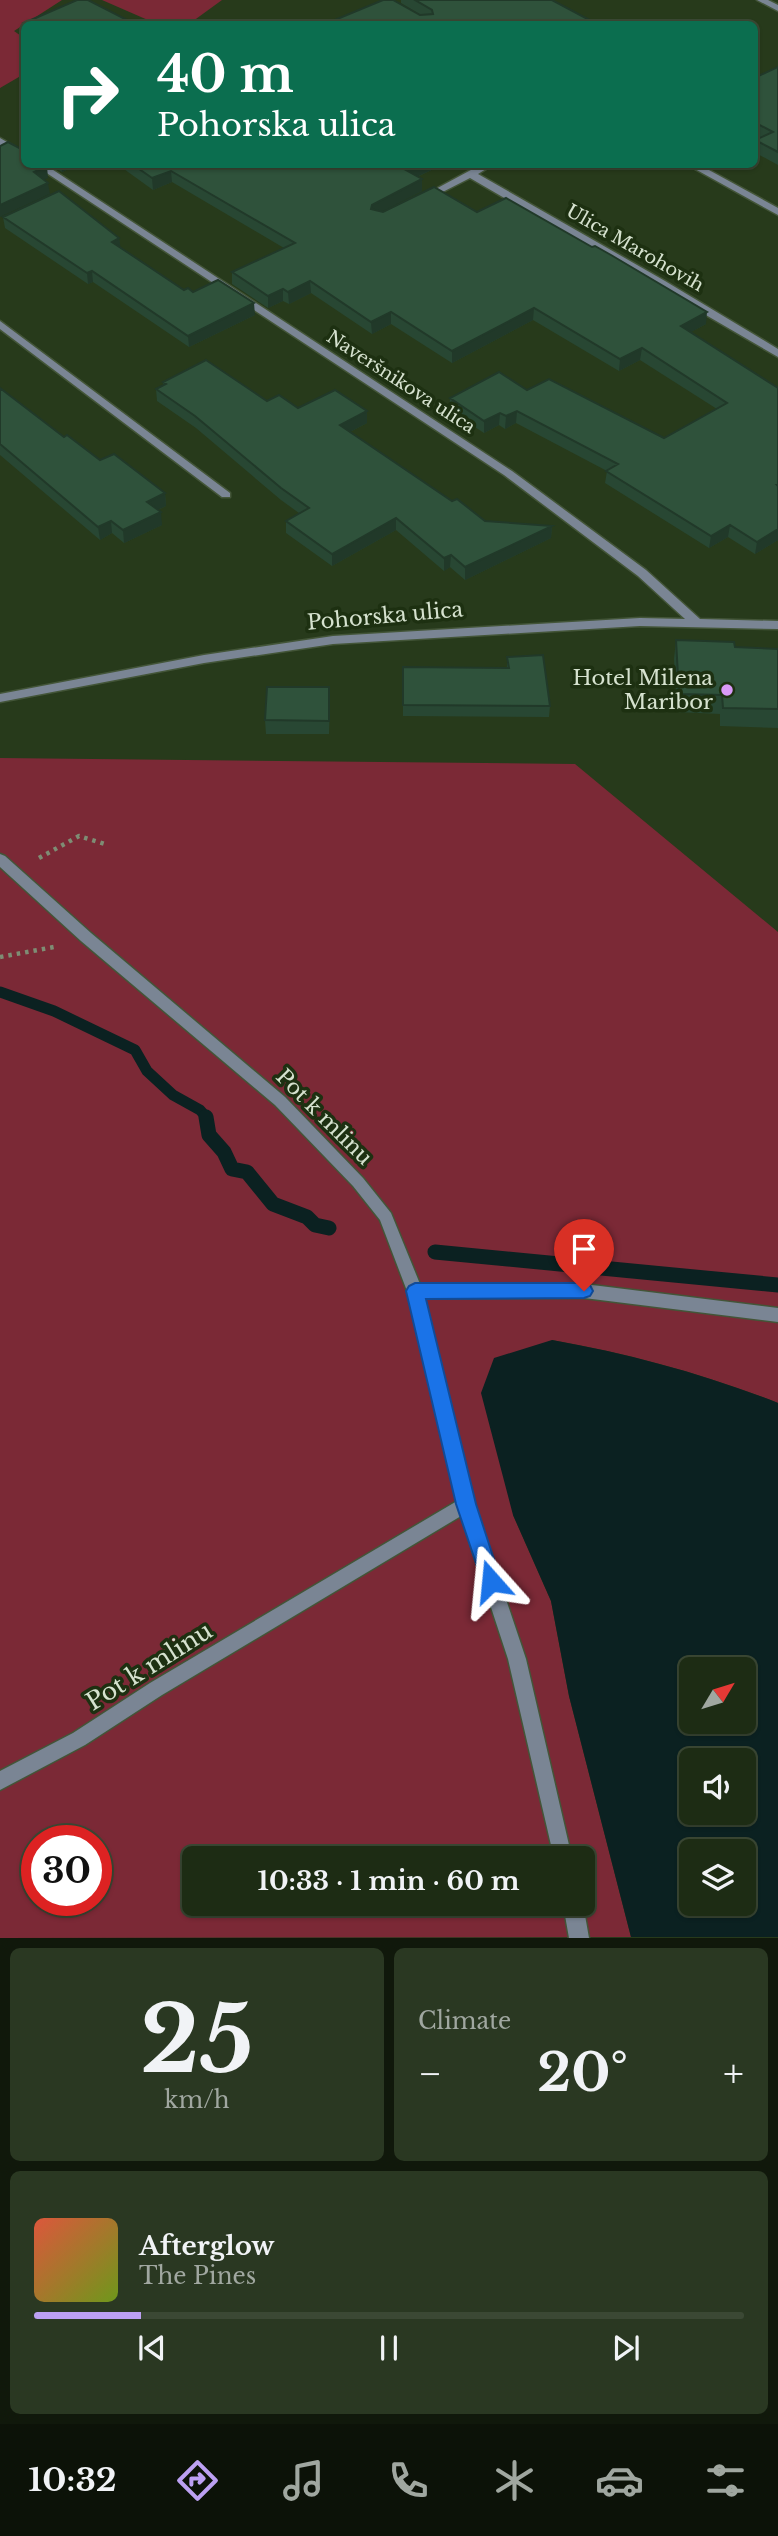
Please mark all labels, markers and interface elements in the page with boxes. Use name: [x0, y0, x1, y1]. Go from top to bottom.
text: 40 m: [157, 44, 294, 105]
icon: right: [42, 49, 133, 140]
text: Pohorska ulica: [157, 105, 396, 145]
street label: Ulica Marohovih: [562, 200, 708, 296]
street label: Naveršnikova ulica: [323, 326, 479, 438]
street label: Pohorska ulica: [306, 596, 464, 636]
place label: Hotel Milena Maribor: [573, 665, 713, 715]
marker: Hotel Milena Maribor: [719, 682, 735, 698]
street label: Pot k mlinu: [271, 1064, 377, 1170]
pin: [554, 1219, 614, 1291]
icon: arrive: [565, 1230, 603, 1268]
position arrow: [454, 1544, 528, 1618]
street label: Pot k mlinu: [81, 1616, 217, 1716]
north arrow: [679, 1657, 756, 1734]
map controls: [679, 1657, 756, 1916]
button: sound: [679, 1748, 756, 1825]
speed limit sign: 30: [21, 1825, 112, 1916]
button: layers: [679, 1839, 756, 1916]
text: 10:33 · 1 min · 60 m: [258, 1865, 519, 1897]
text: 25: [140, 1984, 254, 2097]
text: Climate: [418, 2007, 511, 2035]
text: 20°: [537, 2041, 628, 2105]
text: −: [418, 2050, 442, 2097]
text: +: [723, 2050, 744, 2097]
text: km/h: [164, 2086, 230, 2114]
text: Afterglow: [139, 2230, 275, 2262]
text: The Pines: [139, 2262, 256, 2290]
icon: previous: [133, 2329, 171, 2367]
icon: pause: [370, 2329, 408, 2367]
icon: next: [607, 2329, 645, 2367]
icon: directions: [173, 2456, 222, 2505]
icon: music: [279, 2456, 328, 2505]
icon: phone: [384, 2456, 433, 2505]
icon: climate: [490, 2456, 539, 2505]
icon: car: [595, 2456, 644, 2505]
icon: filters: [701, 2456, 750, 2505]
text: 10:32: [28, 2460, 117, 2500]

